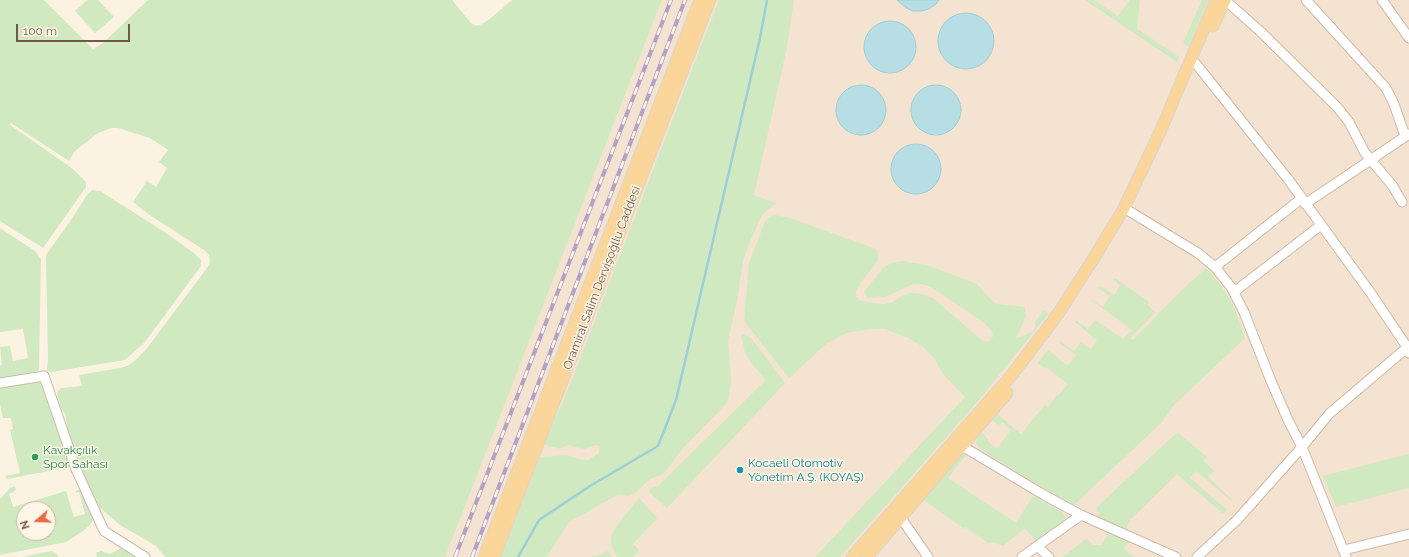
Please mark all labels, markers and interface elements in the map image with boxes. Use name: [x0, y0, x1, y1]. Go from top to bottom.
scale bar: [18, 16, 132, 42]
text: 100 m: [23, 24, 57, 38]
street label: Oramiral Salim Dervişoğllu Caddesi: [560, 184, 644, 372]
place label: Kavakçılık Spor Sahası: [43, 443, 108, 471]
marker: Kavakçılık Spor Sahası: [30, 452, 40, 462]
place label: Kocaeli Otomotiv Yönetim A.Ş. (KOYAŞ): [748, 456, 864, 484]
marker: Kocaeli Otomotiv Yönetim A.Ş. (KOYAŞ): [735, 465, 745, 475]
north arrow: [16, 501, 56, 541]
text: N: [18, 519, 33, 531]

